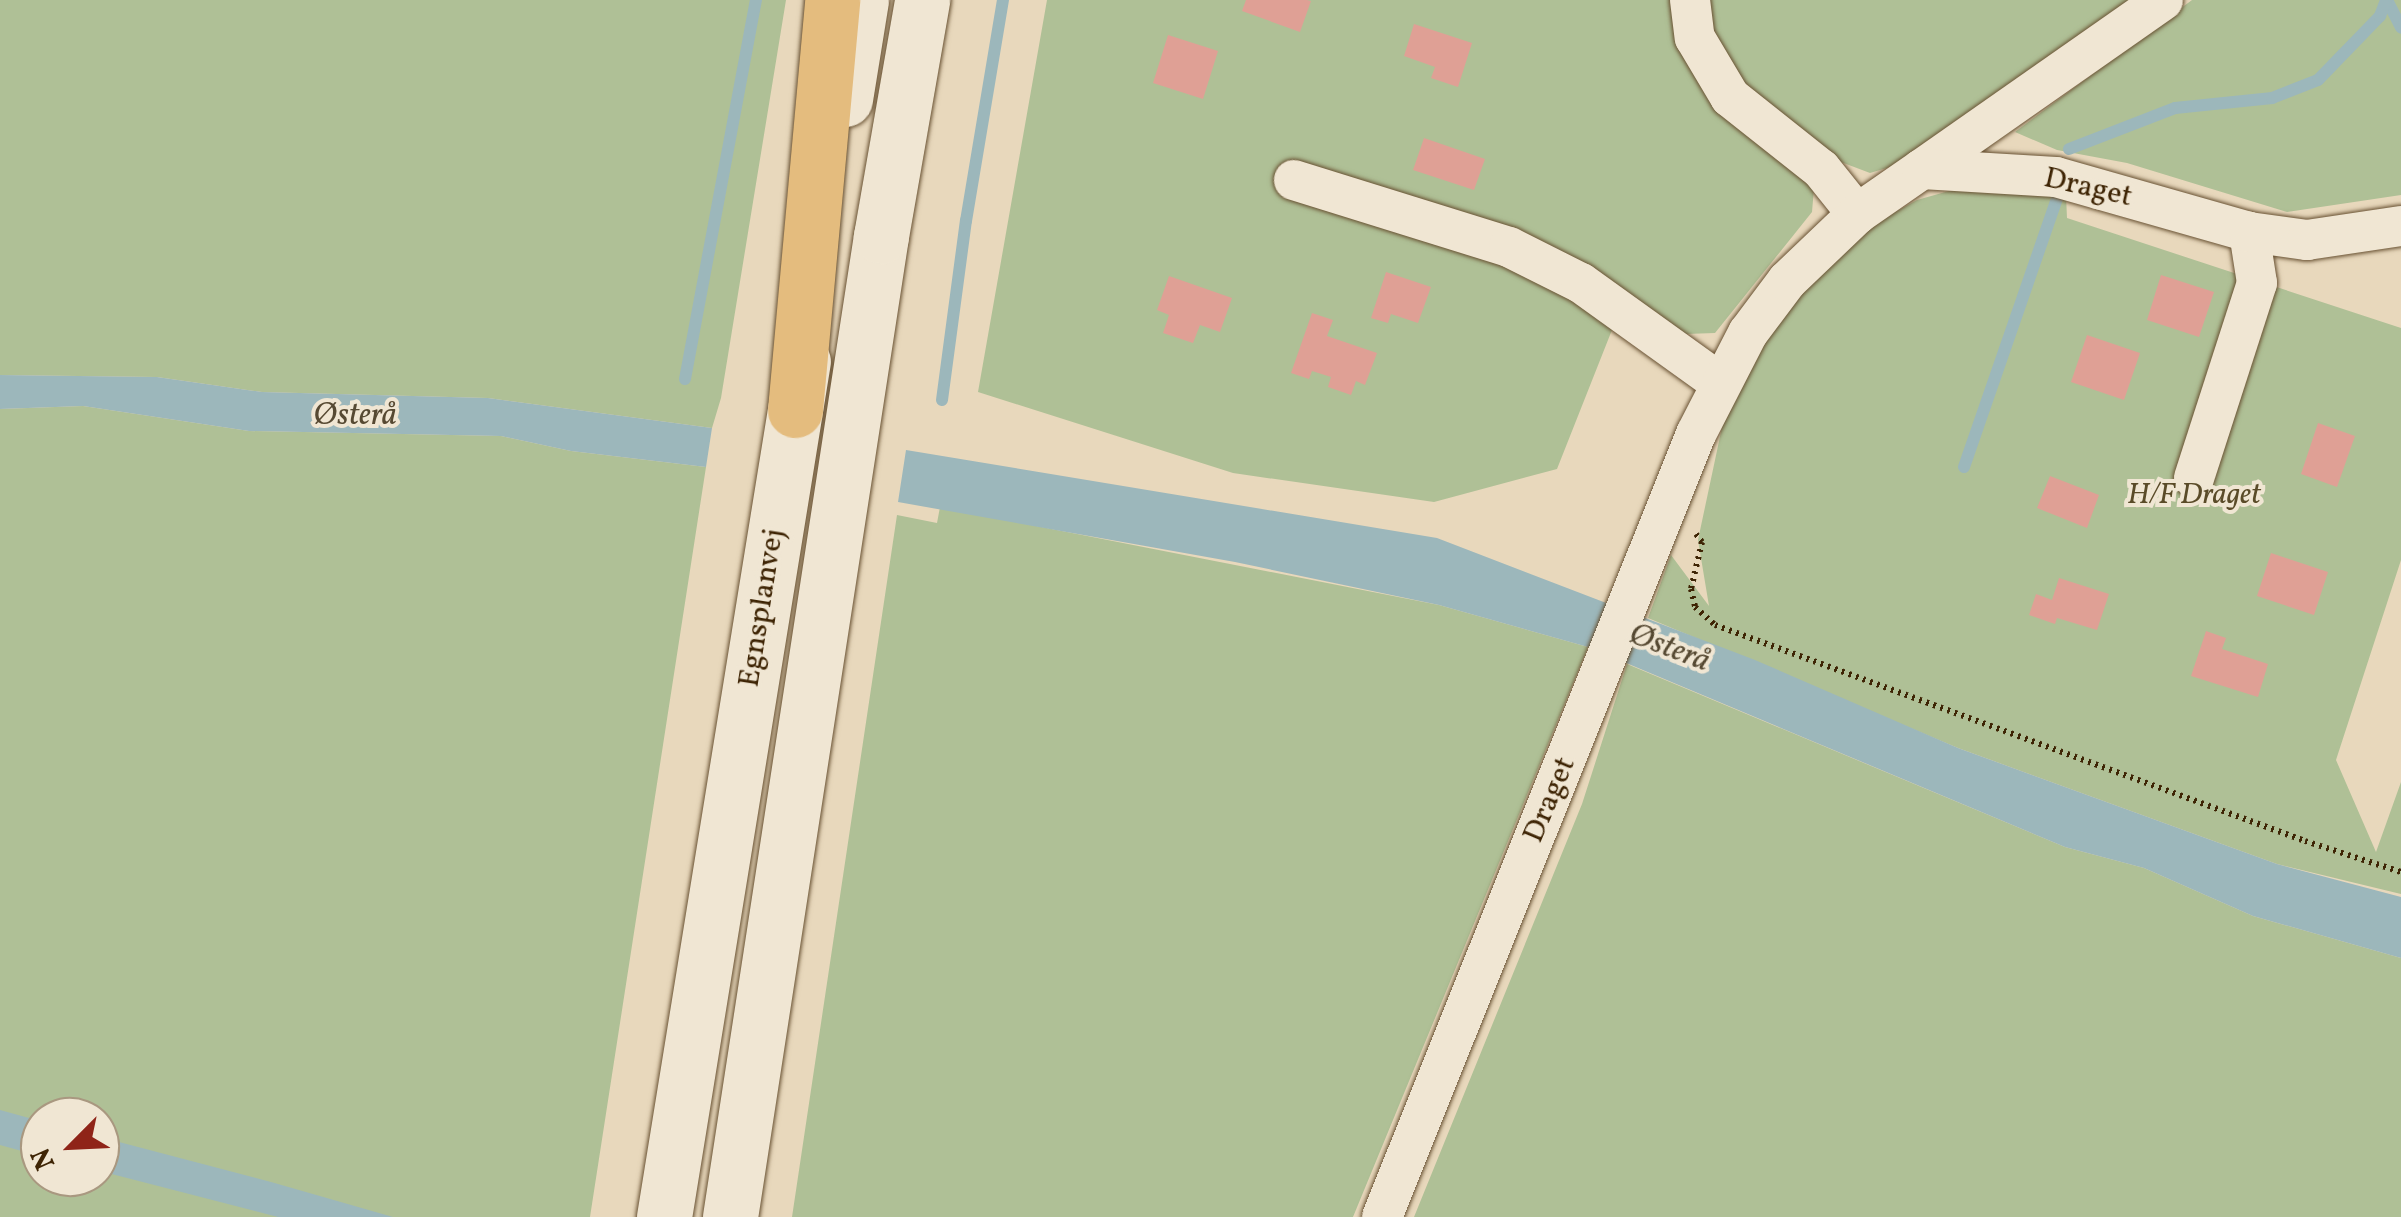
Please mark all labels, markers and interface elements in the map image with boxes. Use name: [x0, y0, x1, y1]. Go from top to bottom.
street label: Draget: [2040, 160, 2136, 216]
water label: Østerå: [313, 397, 397, 435]
park label: H/F Draget: [2127, 477, 2261, 513]
street label: Egnsplanvej: [732, 526, 792, 690]
water label: Østerå: [1623, 616, 1715, 682]
street label: Draget: [1516, 752, 1584, 848]
north arrow: [20, 1097, 120, 1197]
text: N: [22, 1141, 66, 1176]

